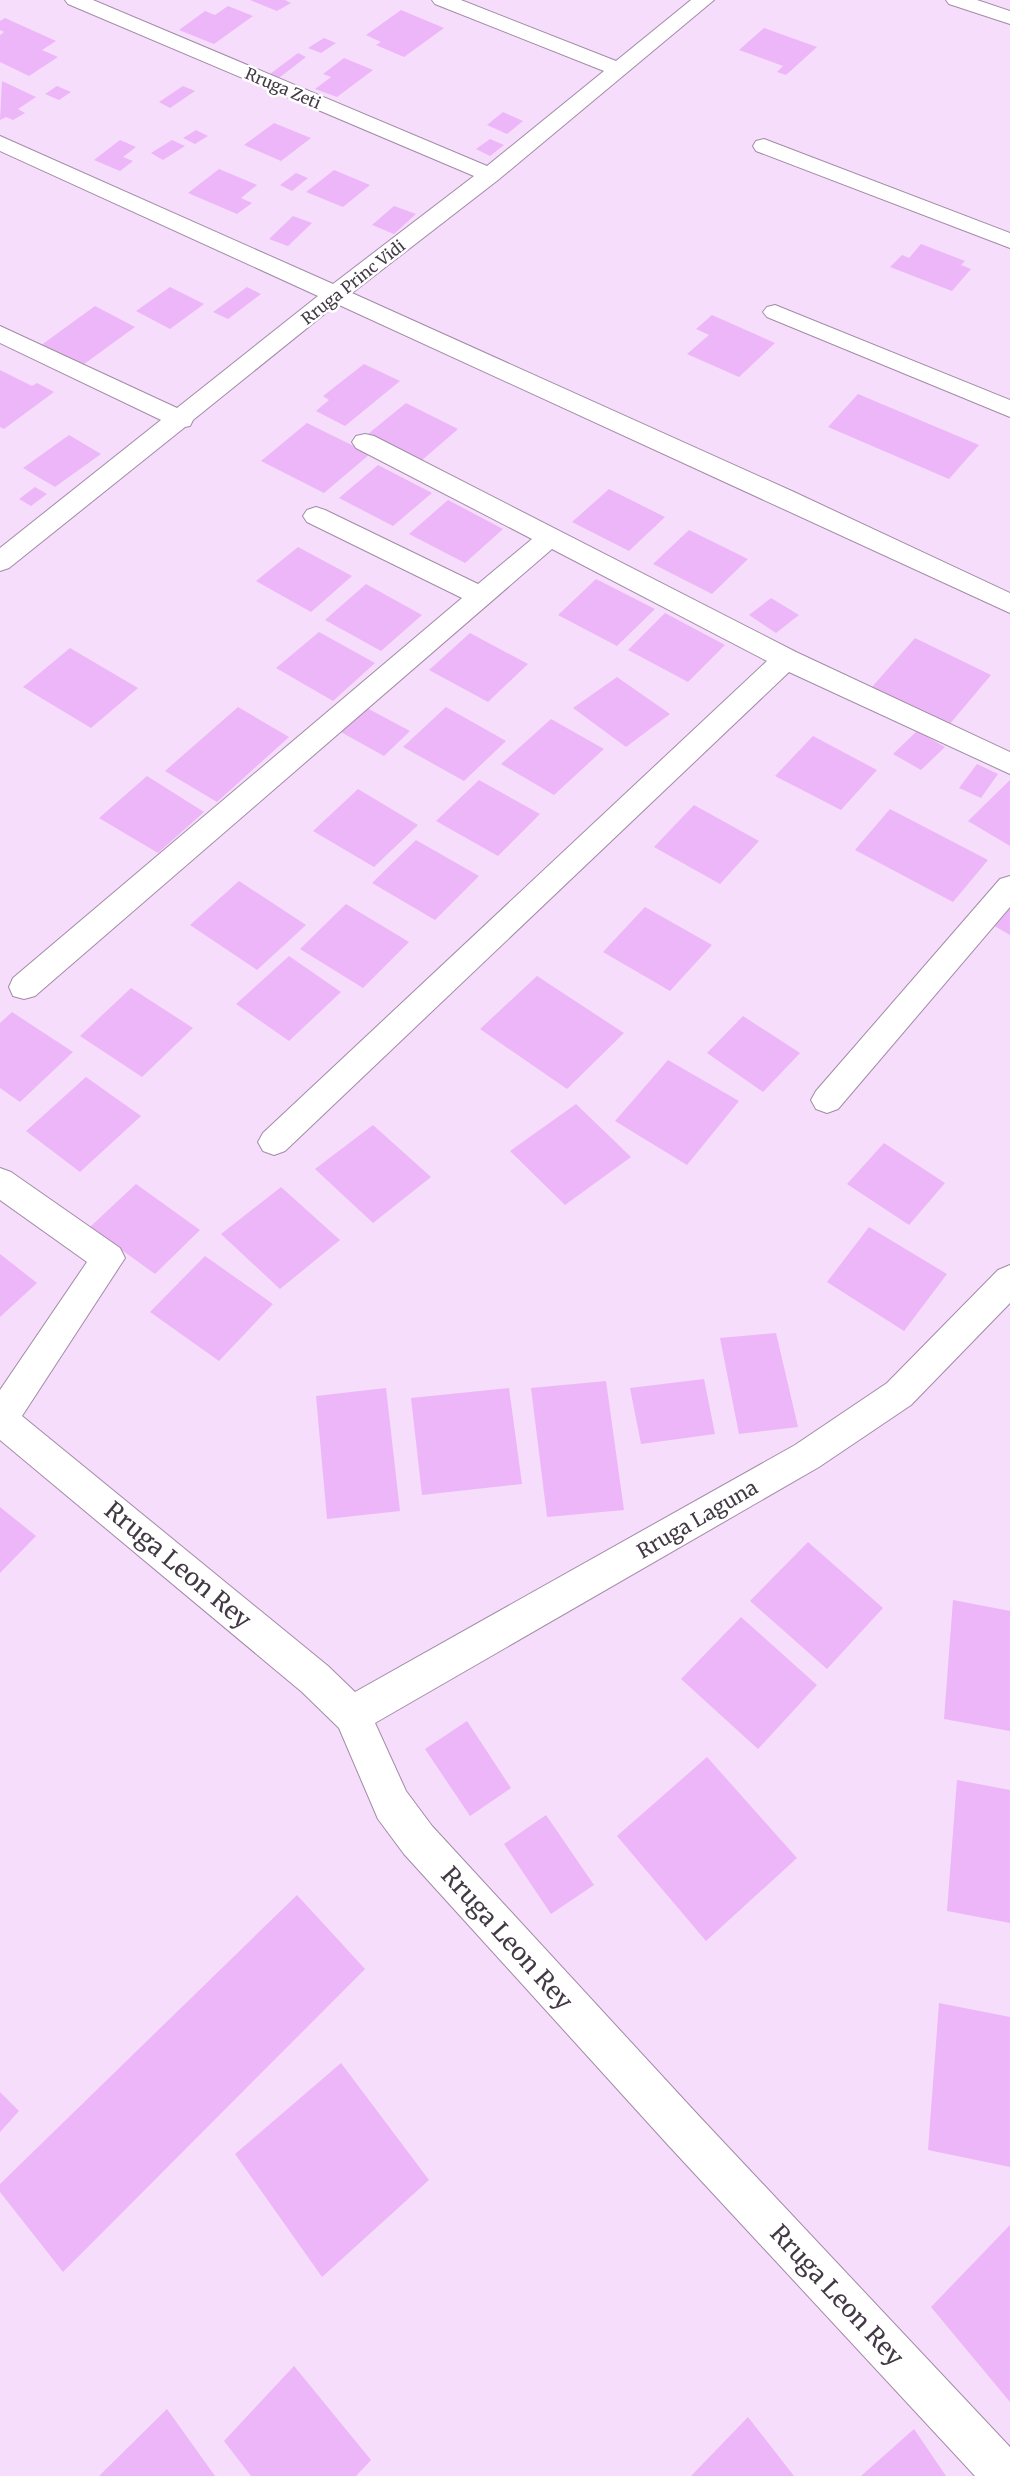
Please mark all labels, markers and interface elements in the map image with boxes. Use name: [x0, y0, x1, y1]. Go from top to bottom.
street label: Rruga Zeti: [242, 63, 324, 113]
street label: Rruga Princ Vidi: [297, 235, 409, 329]
street label: Rruga Laguna: [632, 1474, 762, 1564]
street label: Rruga Leon Rey: [98, 1495, 258, 1635]
street label: Rruga Leon Rey: [435, 1860, 579, 2016]
street label: Rruga Leon Rey: [764, 2218, 910, 2372]

